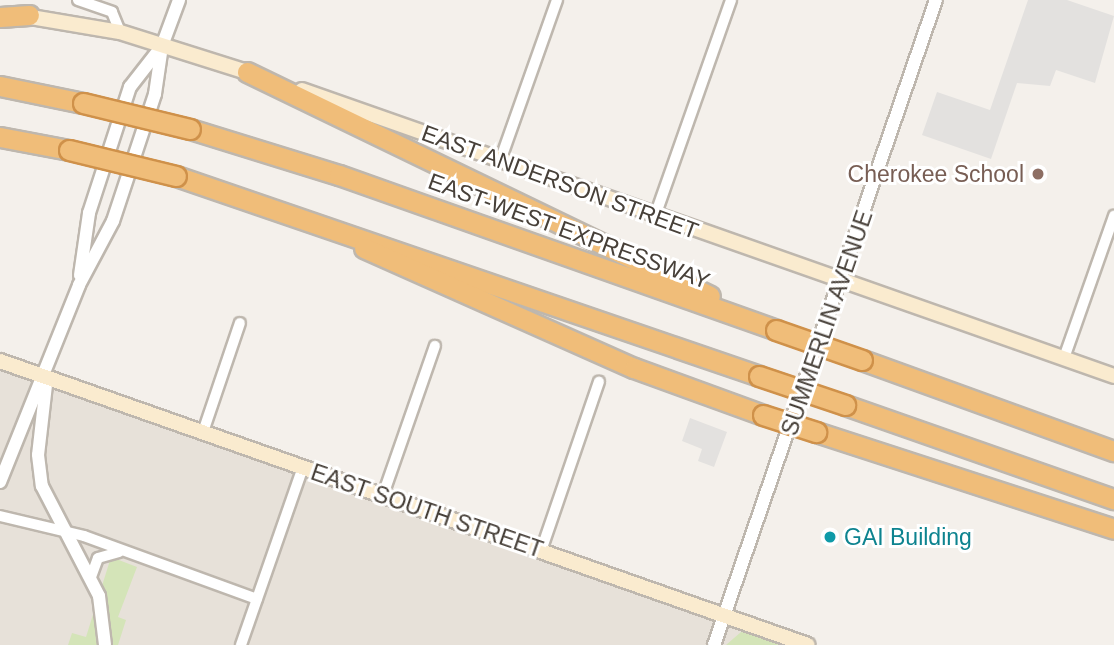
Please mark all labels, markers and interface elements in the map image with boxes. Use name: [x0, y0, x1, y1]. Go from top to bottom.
street label: EAST ANDERSON STREET: [417, 119, 703, 245]
place label: Cherokee School: [848, 160, 1024, 188]
marker: Cherokee School: [1030, 166, 1046, 182]
street label: EAST-WEST EXPRESSWAY: [424, 167, 714, 295]
street label: SUMMERLIN AVENUE: [775, 206, 879, 440]
street label: EAST SOUTH STREET: [307, 458, 547, 564]
place label: GAI Building: [844, 523, 972, 551]
marker: GAI Building: [822, 529, 838, 545]

